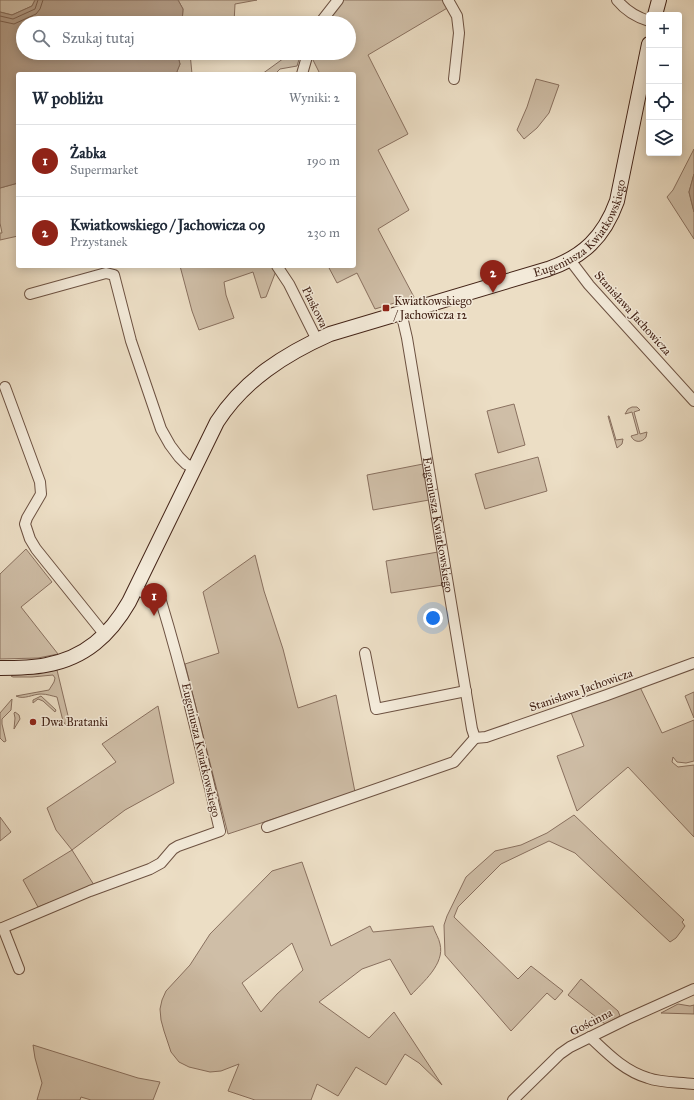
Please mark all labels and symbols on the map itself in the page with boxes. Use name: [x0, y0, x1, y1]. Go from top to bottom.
street label: Eugeniusza Kwiatkowskiego: [532, 178, 628, 280]
pin: 2: [480, 260, 506, 293]
street label: Stanisława Jachowicza: [591, 268, 675, 359]
street label: Piaskowa: [299, 284, 331, 331]
place label: Kwiatkowskiego / Jachowicza 12: [393, 294, 472, 323]
marker: Kwiatkowskiego / Jachowicza 12: [381, 303, 391, 313]
street label: Eugeniusza Kwiatkowskiego: [420, 456, 456, 594]
pin: 1: [141, 583, 167, 616]
your location: [423, 608, 443, 628]
street label: Stanisława Jachowicza: [528, 665, 636, 715]
street label: Eugeniusza Kwiatkowskiego: [178, 682, 223, 819]
place label: Dwa Bratanki: [41, 715, 109, 729]
marker: Dwa Bratanki: [28, 717, 38, 727]
street label: Gościnna: [567, 1005, 615, 1039]

